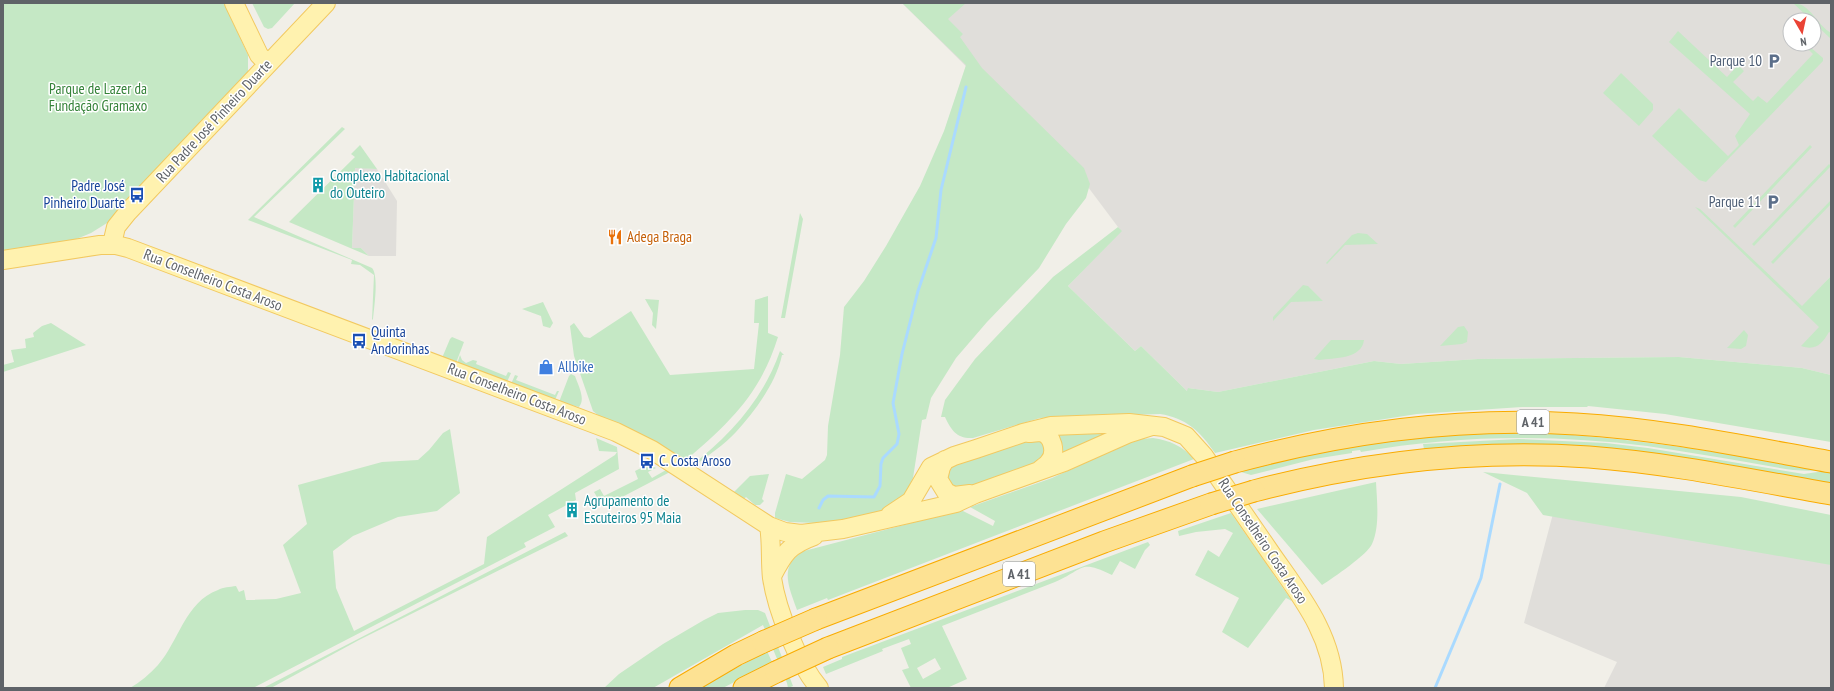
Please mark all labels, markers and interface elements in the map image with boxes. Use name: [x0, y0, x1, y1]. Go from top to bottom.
north arrow: [1782, 12, 1822, 52]
text: N: [1799, 34, 1808, 49]
place label: Parque 10: [1710, 51, 1762, 70]
parking icon: Parque 10: [1765, 52, 1783, 70]
street label: Rua Padre José Pinheiro Duarte: [152, 55, 276, 186]
park label: Parque de Lazer da Fundação Gramaxo: [49, 79, 147, 115]
place label: Complexo Habitacional do Outeiro: [330, 166, 450, 202]
place label: Padre José Pinheiro Duarte: [44, 176, 125, 212]
building icon: Complexo Habitacional do Outeiro: [309, 176, 327, 194]
bus stop icon: Padre José Pinheiro Duarte: [128, 186, 146, 204]
place label: Parque 11: [1709, 192, 1761, 211]
parking icon: Parque 11: [1764, 193, 1782, 211]
place label: Adega Braga: [627, 227, 692, 246]
restaurant icon: Adega Braga: [606, 228, 624, 246]
street label: Rua Conselheiro Costa Aroso: [141, 244, 285, 315]
place label: Quinta Andorinhas: [371, 322, 429, 358]
bus stop icon: Quinta Andorinhas: [350, 332, 368, 350]
place label: Allbike: [558, 357, 594, 376]
street label: Rua Conselheiro Costa Aroso: [445, 358, 589, 429]
shop icon: Allbike: [537, 358, 555, 376]
road number: A 41: [1517, 410, 1549, 434]
place label: C. Costa Aroso: [659, 451, 731, 470]
bus stop icon: C. Costa Aroso: [638, 452, 656, 470]
street label: Rua Conselheiro Costa Aroso: [1214, 474, 1312, 607]
place label: Agrupamento de Escuteiros 95 Maia: [584, 491, 681, 527]
building icon: Agrupamento de Escuteiros 95 Maia: [563, 501, 581, 519]
road number: A 41: [1003, 562, 1035, 586]

